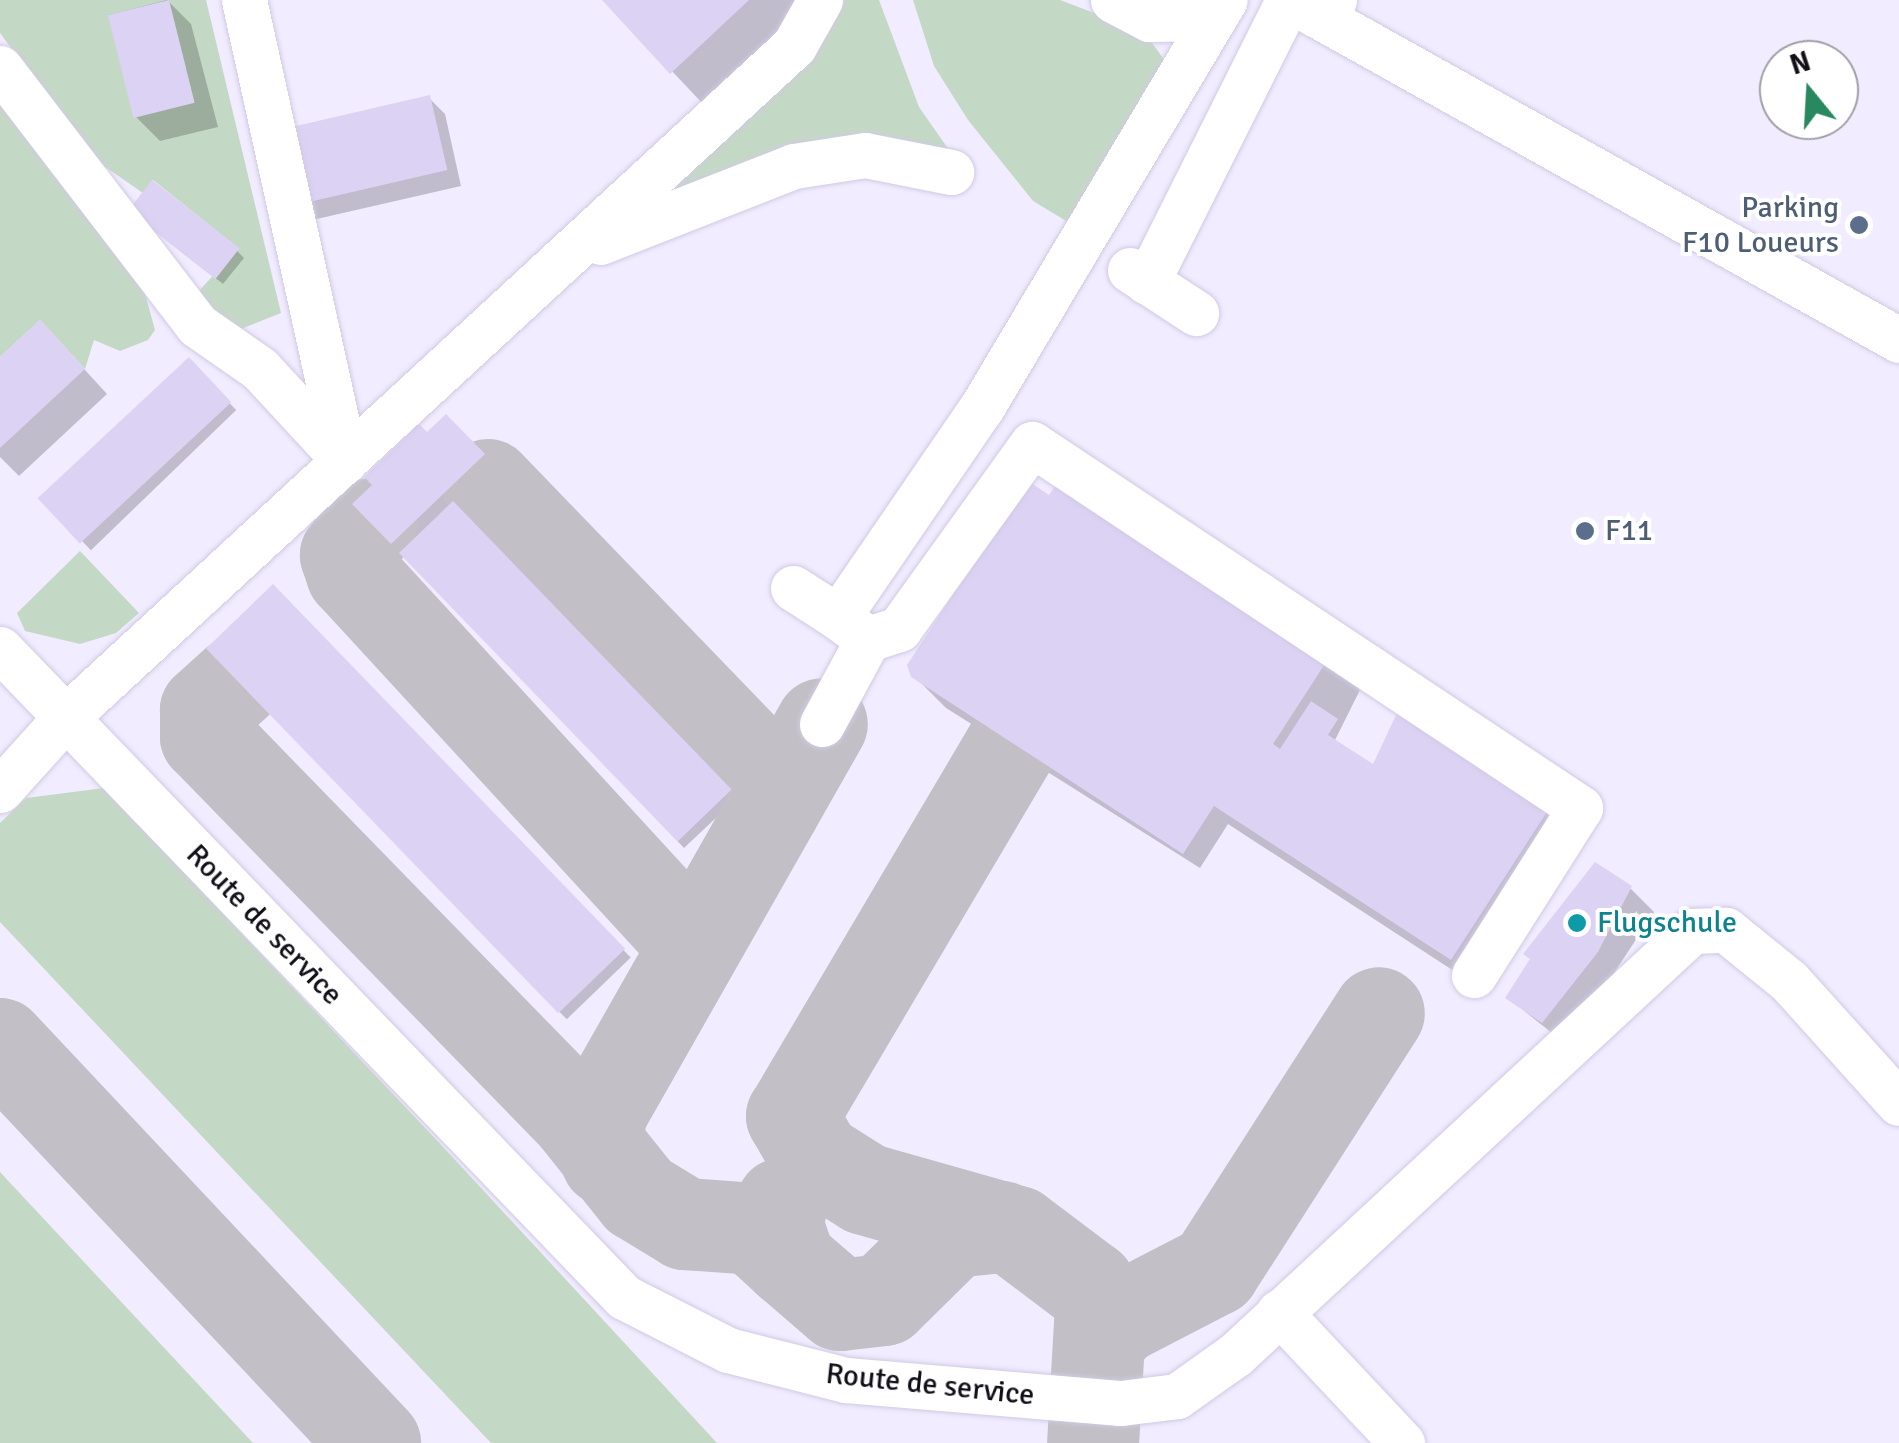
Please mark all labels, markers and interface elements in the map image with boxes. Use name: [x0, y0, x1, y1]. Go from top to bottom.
north arrow: [1759, 40, 1859, 140]
text: N: [1786, 44, 1815, 83]
place label: Parking F10 Loueurs: [1682, 190, 1839, 260]
marker: Parking F10 Loueurs: [1848, 214, 1870, 236]
place label: F11: [1605, 513, 1653, 549]
marker: F11: [1574, 520, 1596, 542]
street label: Route de service: [178, 837, 350, 1013]
place label: Flugschule: [1597, 905, 1737, 941]
marker: Flugschule: [1566, 912, 1588, 934]
street label: Route de service: [824, 1356, 1036, 1414]

